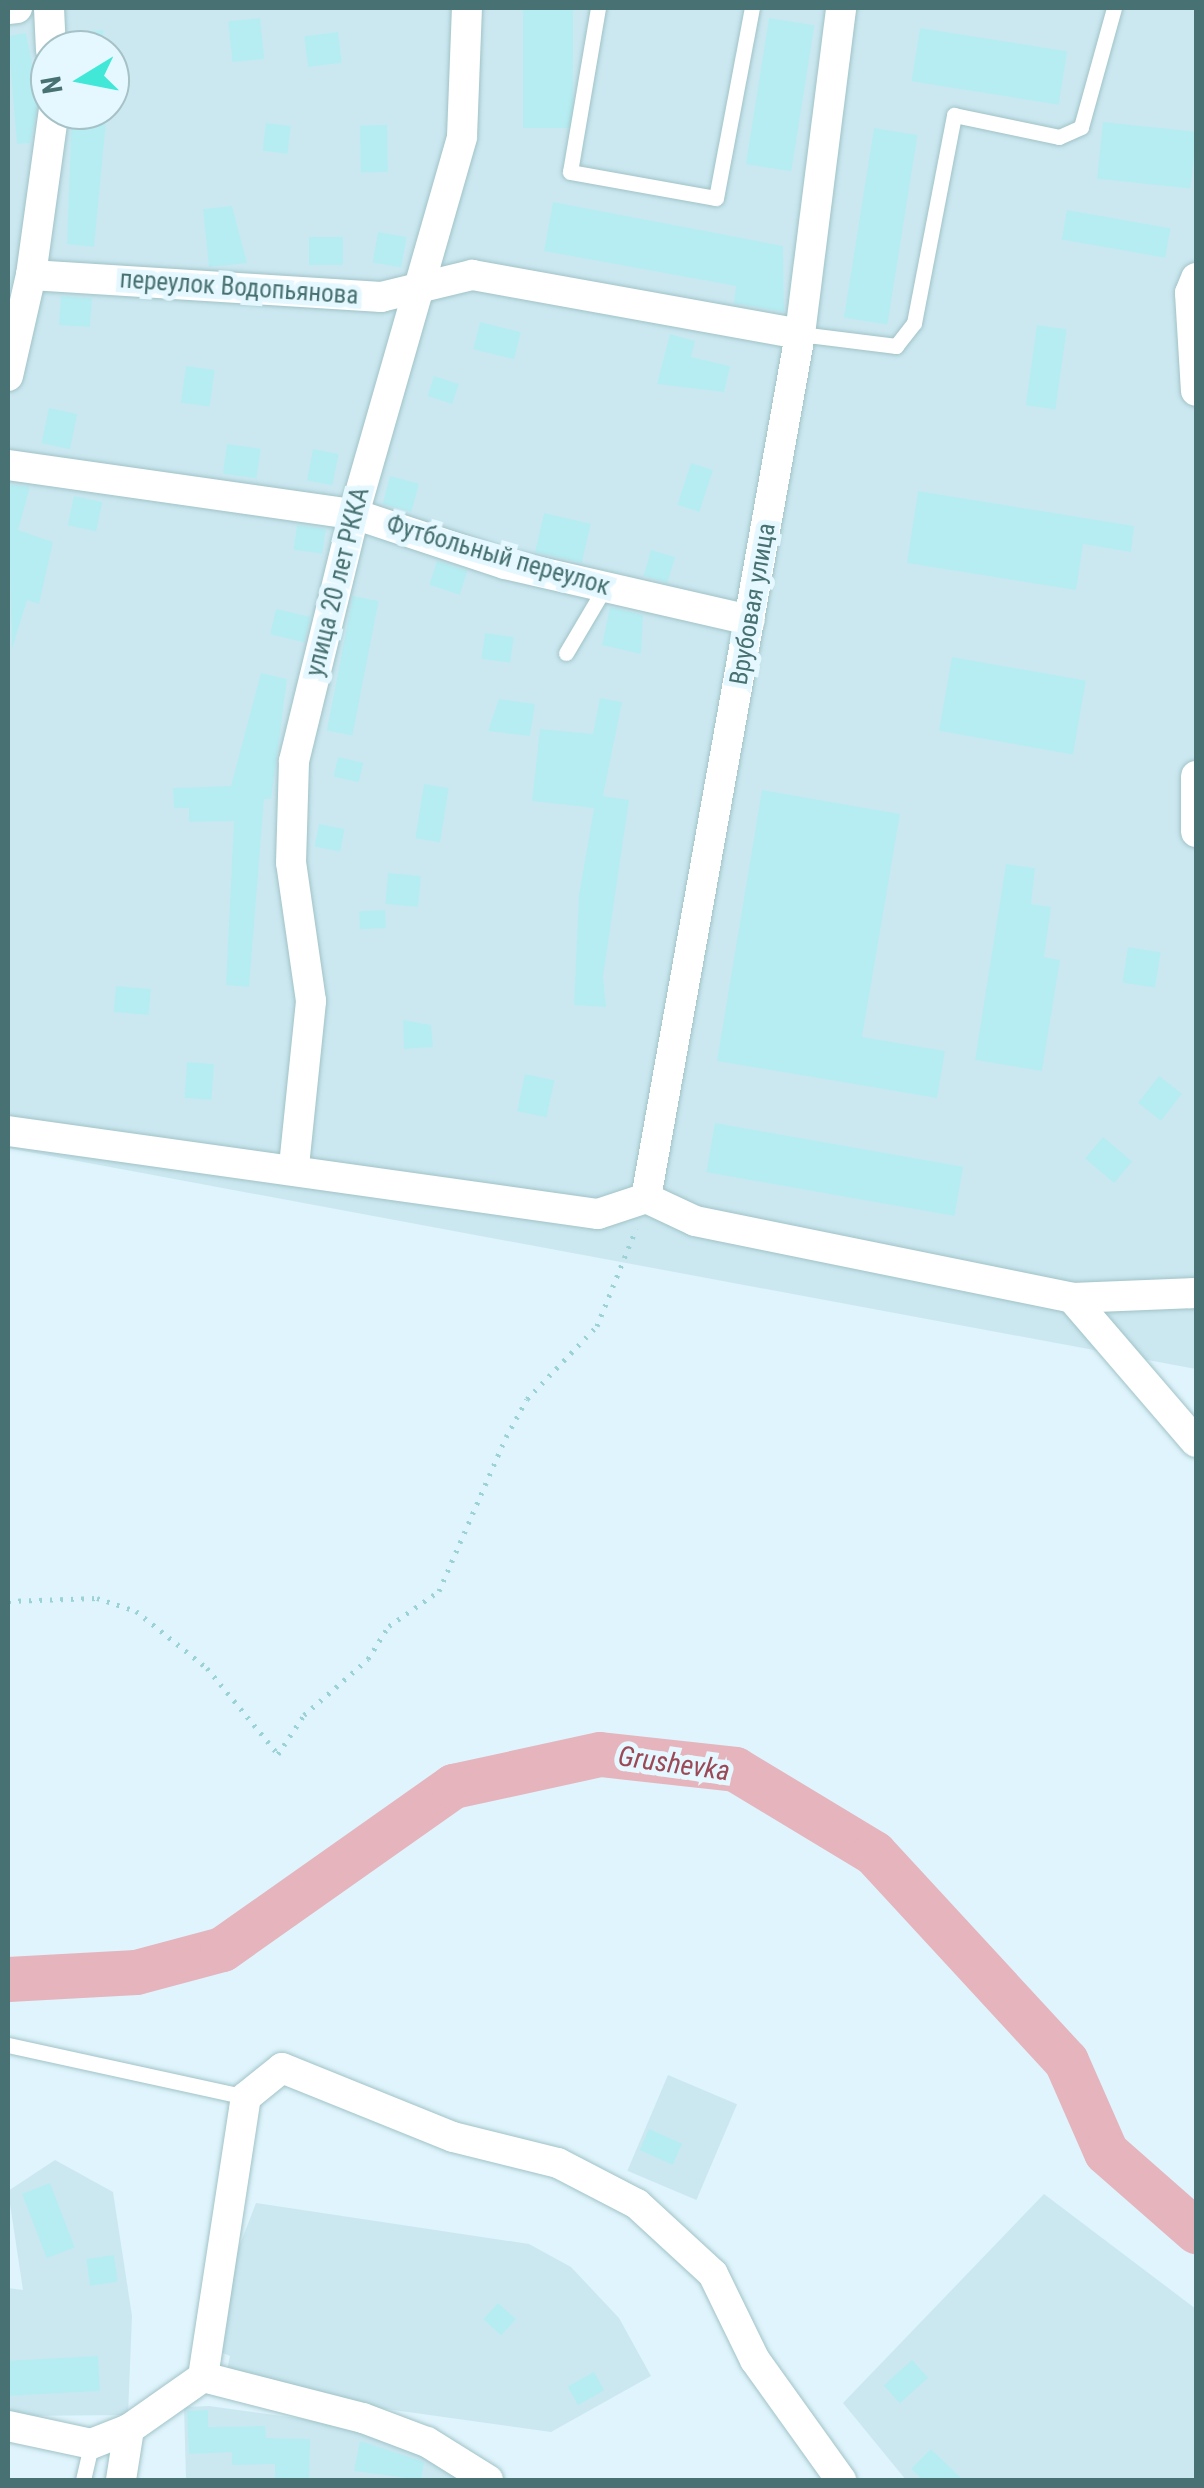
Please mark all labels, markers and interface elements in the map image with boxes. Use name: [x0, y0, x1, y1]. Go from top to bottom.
north arrow: [30, 30, 130, 130]
text: N: [34, 74, 70, 96]
street label: переулок Водопьянова: [119, 265, 359, 311]
street label: улица 20 лет РККА: [300, 484, 376, 680]
street label: Футбольный переулок: [383, 510, 613, 602]
street label: Врубовая улица: [724, 521, 782, 687]
water label: Grushevka: [616, 1740, 732, 1788]

